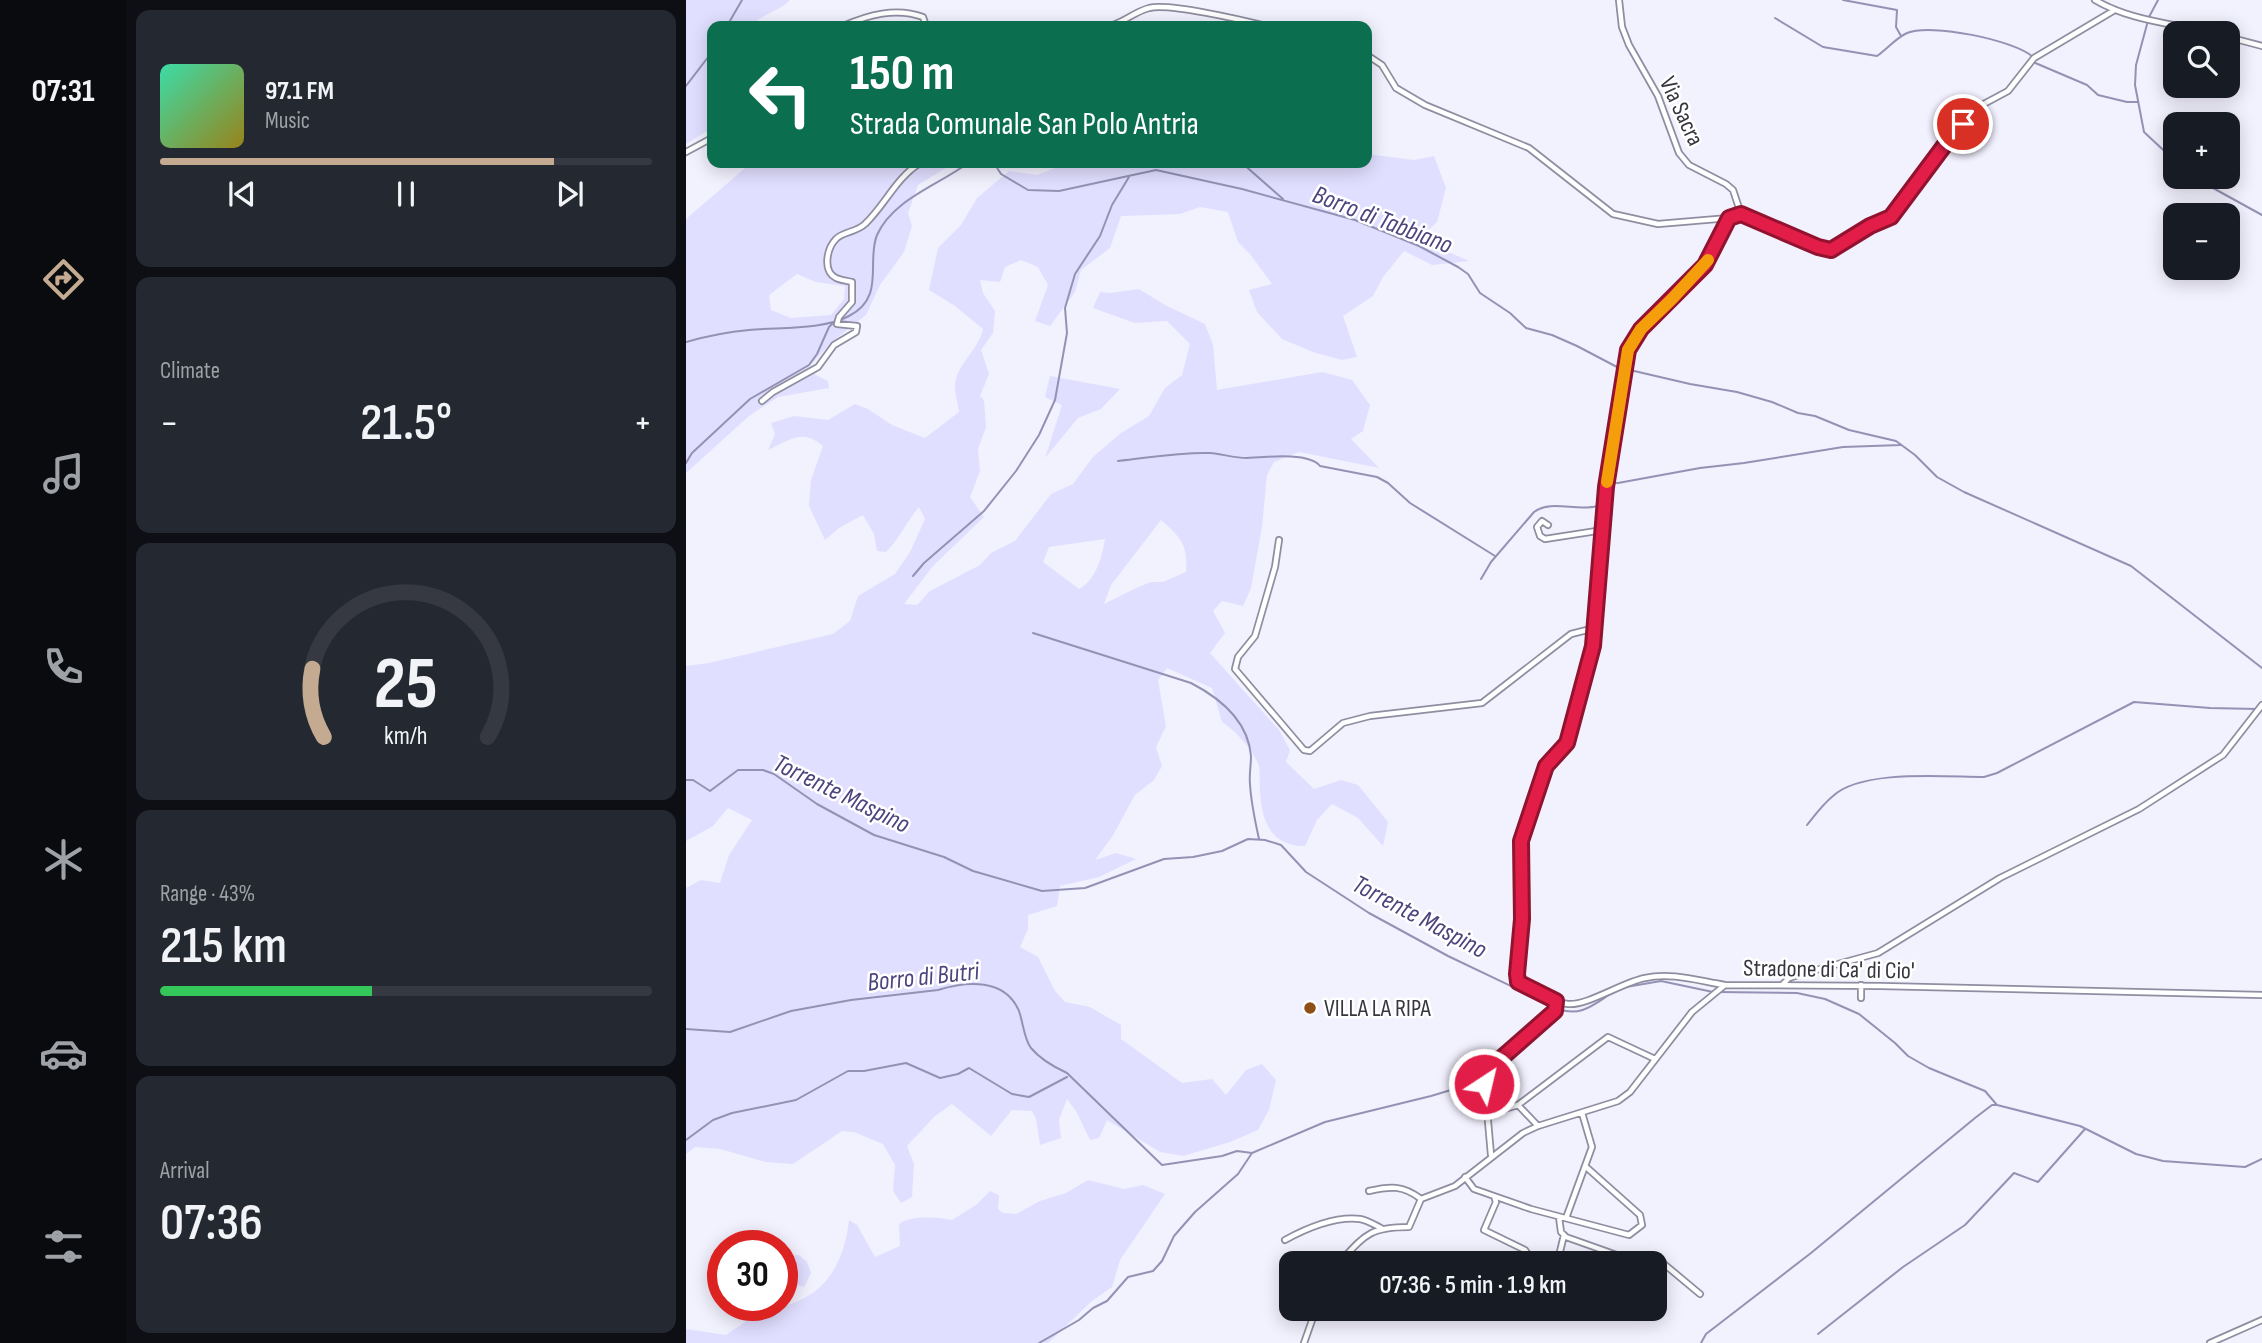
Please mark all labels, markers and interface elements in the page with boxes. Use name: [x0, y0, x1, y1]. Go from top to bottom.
map controls: [2163, 21, 2240, 280]
button: search: [2163, 21, 2240, 98]
text: 150 m: [850, 45, 954, 104]
icon: left: [735, 49, 826, 140]
text: 07:31: [31, 72, 95, 111]
street label: Via Sacra: [1653, 72, 1710, 150]
text: 97.1 FM: [265, 76, 334, 107]
pin: [1933, 94, 1993, 154]
text: Strada Comunale San Polo Antria: [850, 105, 1199, 144]
icon: arrive: [1944, 105, 1982, 143]
text: Music: [265, 107, 310, 135]
button: +: [2163, 112, 2240, 189]
icon: previous: [223, 175, 261, 213]
icon: pause: [387, 175, 425, 213]
icon: next: [551, 175, 589, 213]
water label: Borro di Tabbiano: [1308, 180, 1457, 261]
button: −: [2163, 203, 2240, 280]
icon: directions: [39, 255, 88, 304]
text: Climate: [160, 357, 220, 385]
text: 21.5°: [360, 392, 452, 455]
text: −: [160, 401, 179, 446]
text: +: [633, 401, 652, 446]
icon: music: [39, 449, 88, 498]
icon: phone: [39, 642, 88, 691]
text: 25: [374, 642, 438, 730]
text: km/h: [384, 721, 428, 752]
water label: Torrente Maspino: [768, 748, 915, 841]
icon: climate: [39, 835, 88, 884]
water label: Torrente Maspino: [1347, 869, 1492, 966]
text: Range · 43%: [160, 880, 255, 908]
text: 215 km: [160, 915, 287, 978]
street label: Stradone di Ca' di Cio': [1743, 954, 1915, 985]
water label: Borro di Butri: [866, 956, 982, 999]
place label: VILLA LA RIPA: [1324, 994, 1431, 1023]
marker: VILLA LA RIPA: [1302, 1000, 1318, 1016]
icon: car: [39, 1029, 88, 1078]
position arrow: [1447, 1047, 1521, 1121]
text: Arrival: [160, 1157, 209, 1185]
text: 07:36: [160, 1192, 263, 1255]
icon: filters: [39, 1222, 88, 1271]
speed limit sign: 30: [707, 1230, 798, 1321]
text: 07:36 · 5 min · 1.9 km: [1380, 1270, 1566, 1301]

